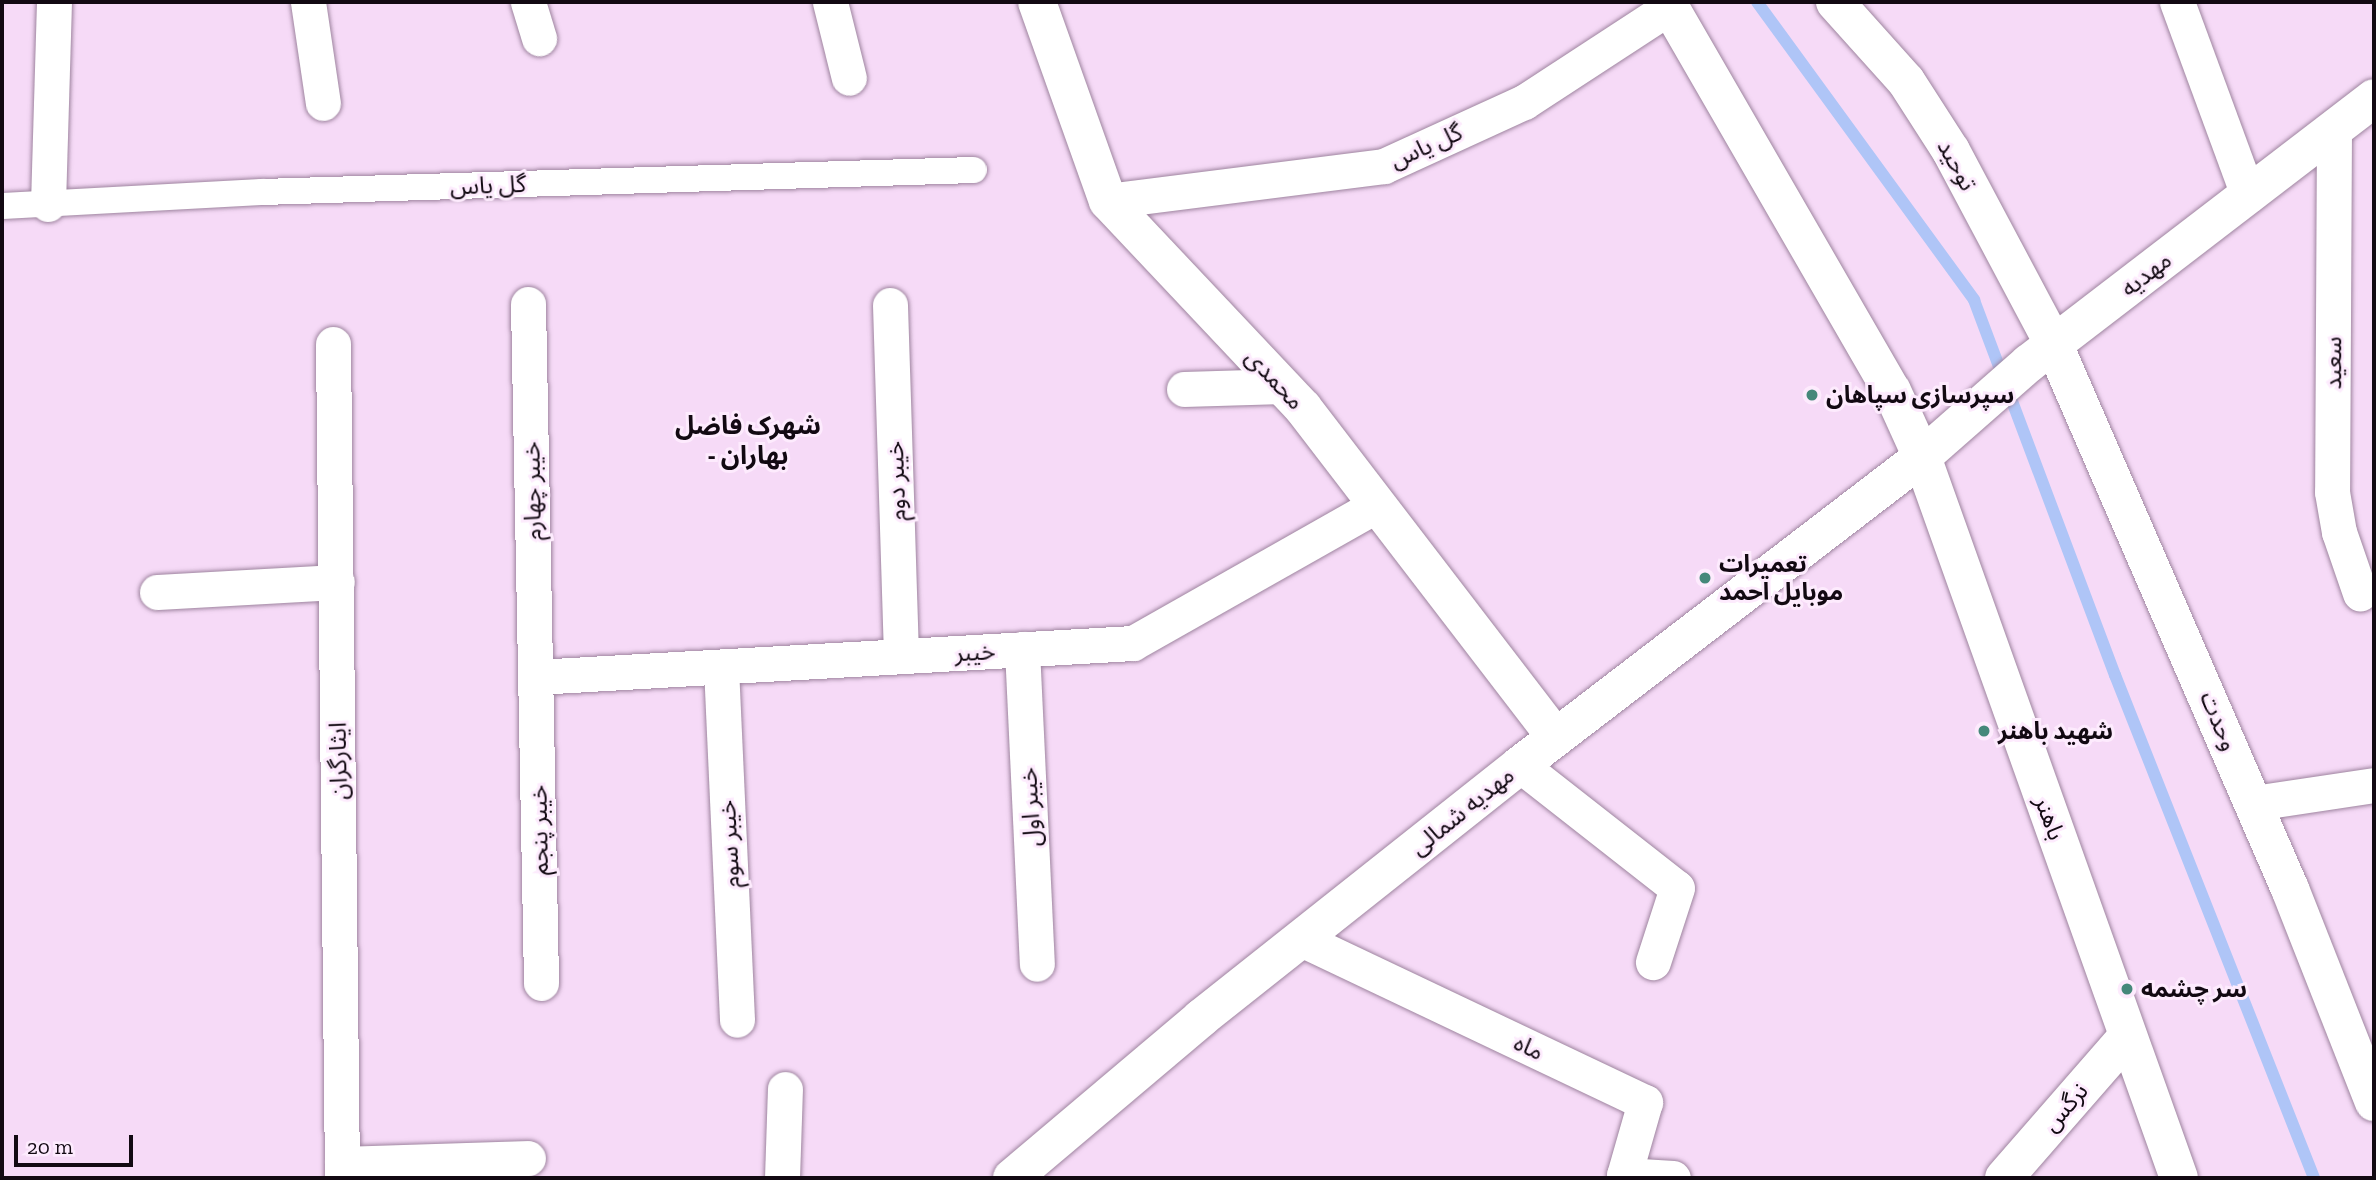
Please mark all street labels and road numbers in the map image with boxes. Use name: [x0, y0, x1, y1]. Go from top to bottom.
street label: گل یاس: [1385, 117, 1467, 175]
street label: توحید: [1931, 134, 1983, 196]
street label: گل یاس: [450, 169, 526, 201]
street label: مهدیه: [2115, 245, 2177, 303]
street label: سعید: [2319, 336, 2347, 390]
street label: محمدی: [1240, 343, 1310, 415]
street label: خیبر دوم: [880, 440, 912, 522]
street label: خیبر چهارم: [517, 441, 547, 541]
street label: خیبر: [954, 637, 996, 667]
street label: وحدت: [2194, 687, 2244, 755]
street label: ایثارگران: [323, 722, 353, 800]
street label: مهدیه شمالی: [1404, 760, 1520, 862]
street label: خیبر اول: [1014, 767, 1046, 847]
street label: خیبر پنجم: [524, 785, 554, 875]
street label: باهنر: [2029, 792, 2071, 844]
street label: خیبر سوم: [712, 799, 746, 889]
street label: ماه: [1510, 1028, 1548, 1066]
street label: نرگس: [2036, 1077, 2094, 1137]

